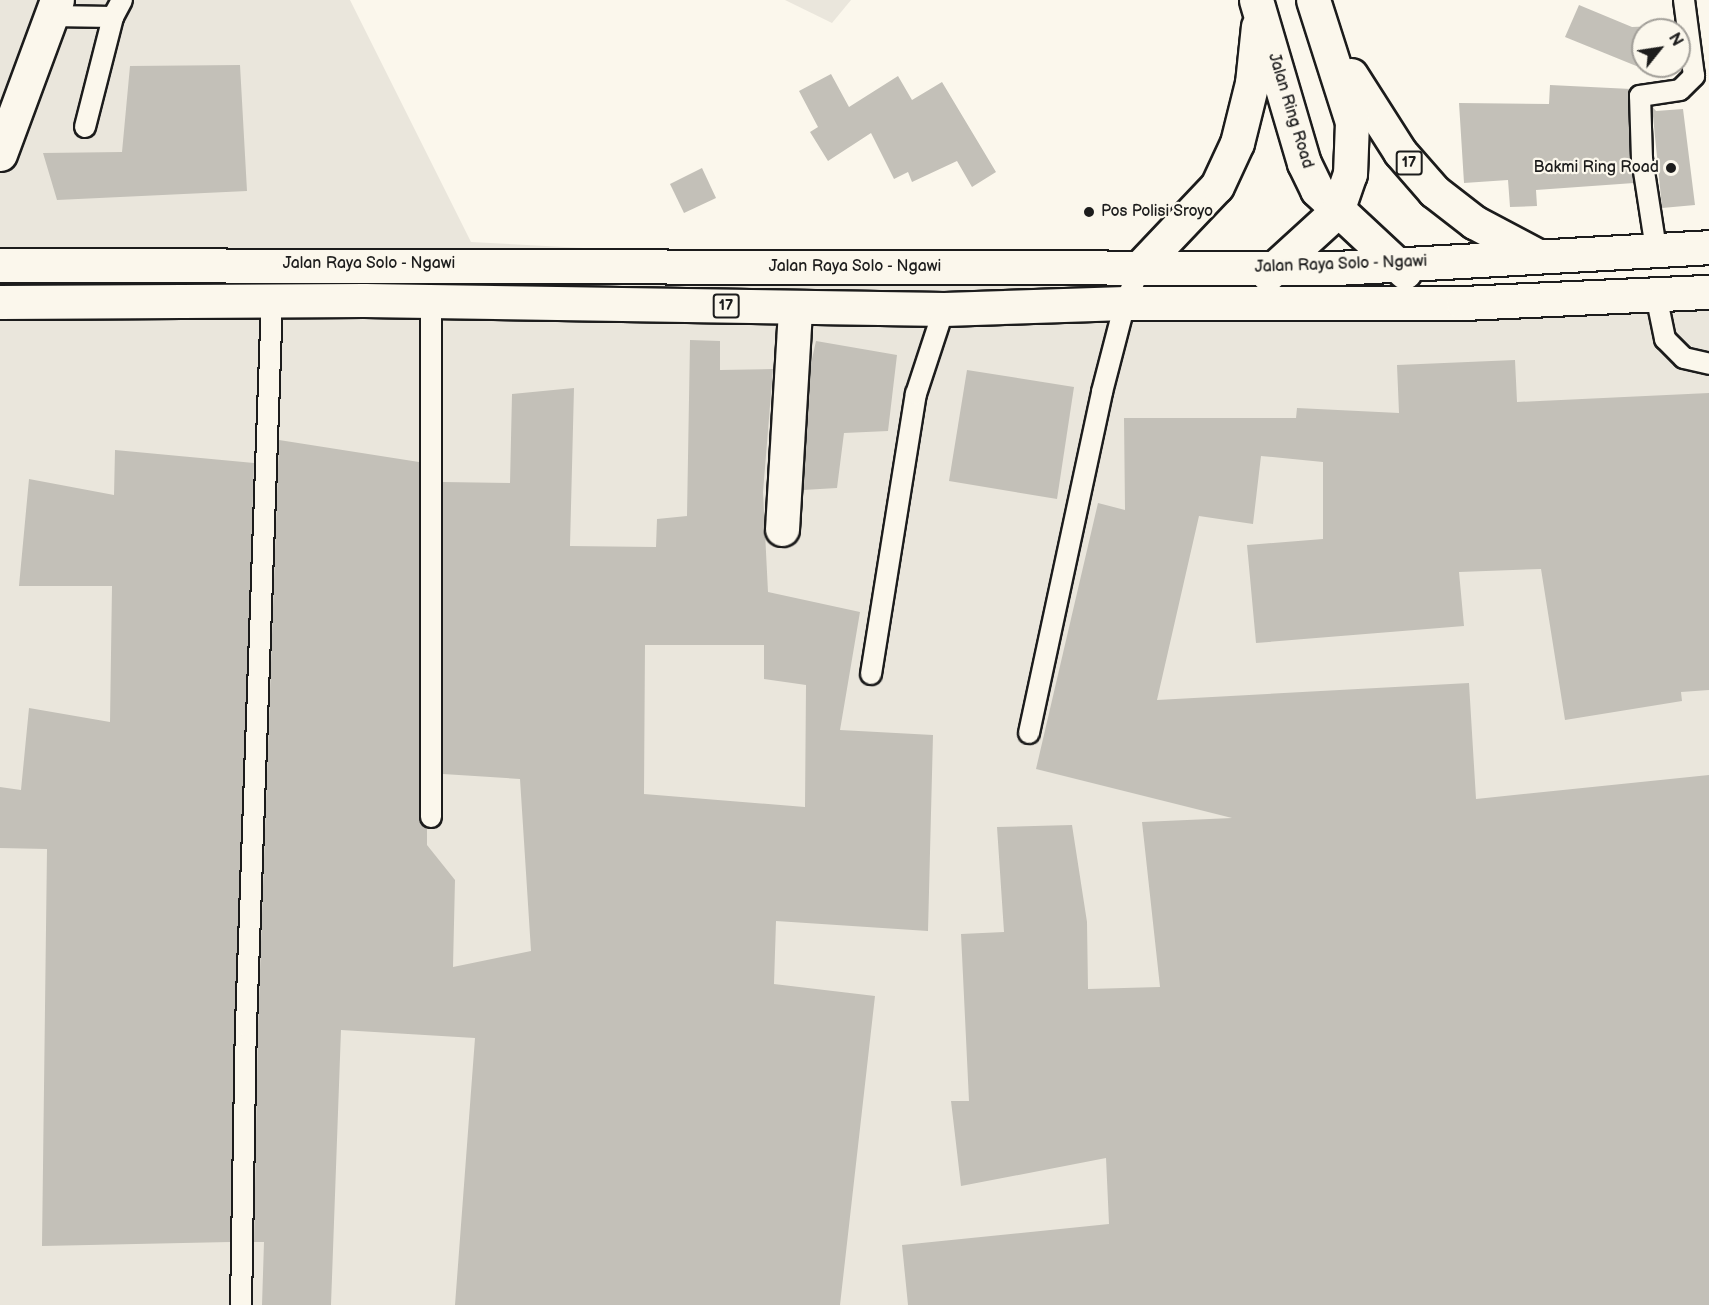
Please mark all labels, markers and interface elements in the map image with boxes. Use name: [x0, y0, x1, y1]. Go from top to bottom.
north arrow: [1631, 18, 1691, 78]
text: N: [1664, 30, 1687, 50]
street label: Jalan Ring Road: [1263, 51, 1317, 171]
road number: 17: [1396, 151, 1422, 175]
place label: Bakmi Ring Road: [1533, 158, 1659, 178]
marker: Bakmi Ring Road: [1664, 161, 1678, 175]
place label: Pos Polisi Sroyo: [1101, 202, 1213, 222]
marker: Pos Polisi Sroyo: [1082, 205, 1096, 219]
street label: Jalan Raya Solo - Ngawi: [1254, 252, 1428, 278]
street label: Jalan Raya Solo - Ngawi: [282, 254, 456, 274]
street label: Jalan Raya Solo - Ngawi: [768, 257, 942, 277]
road number: 17: [712, 294, 740, 318]

